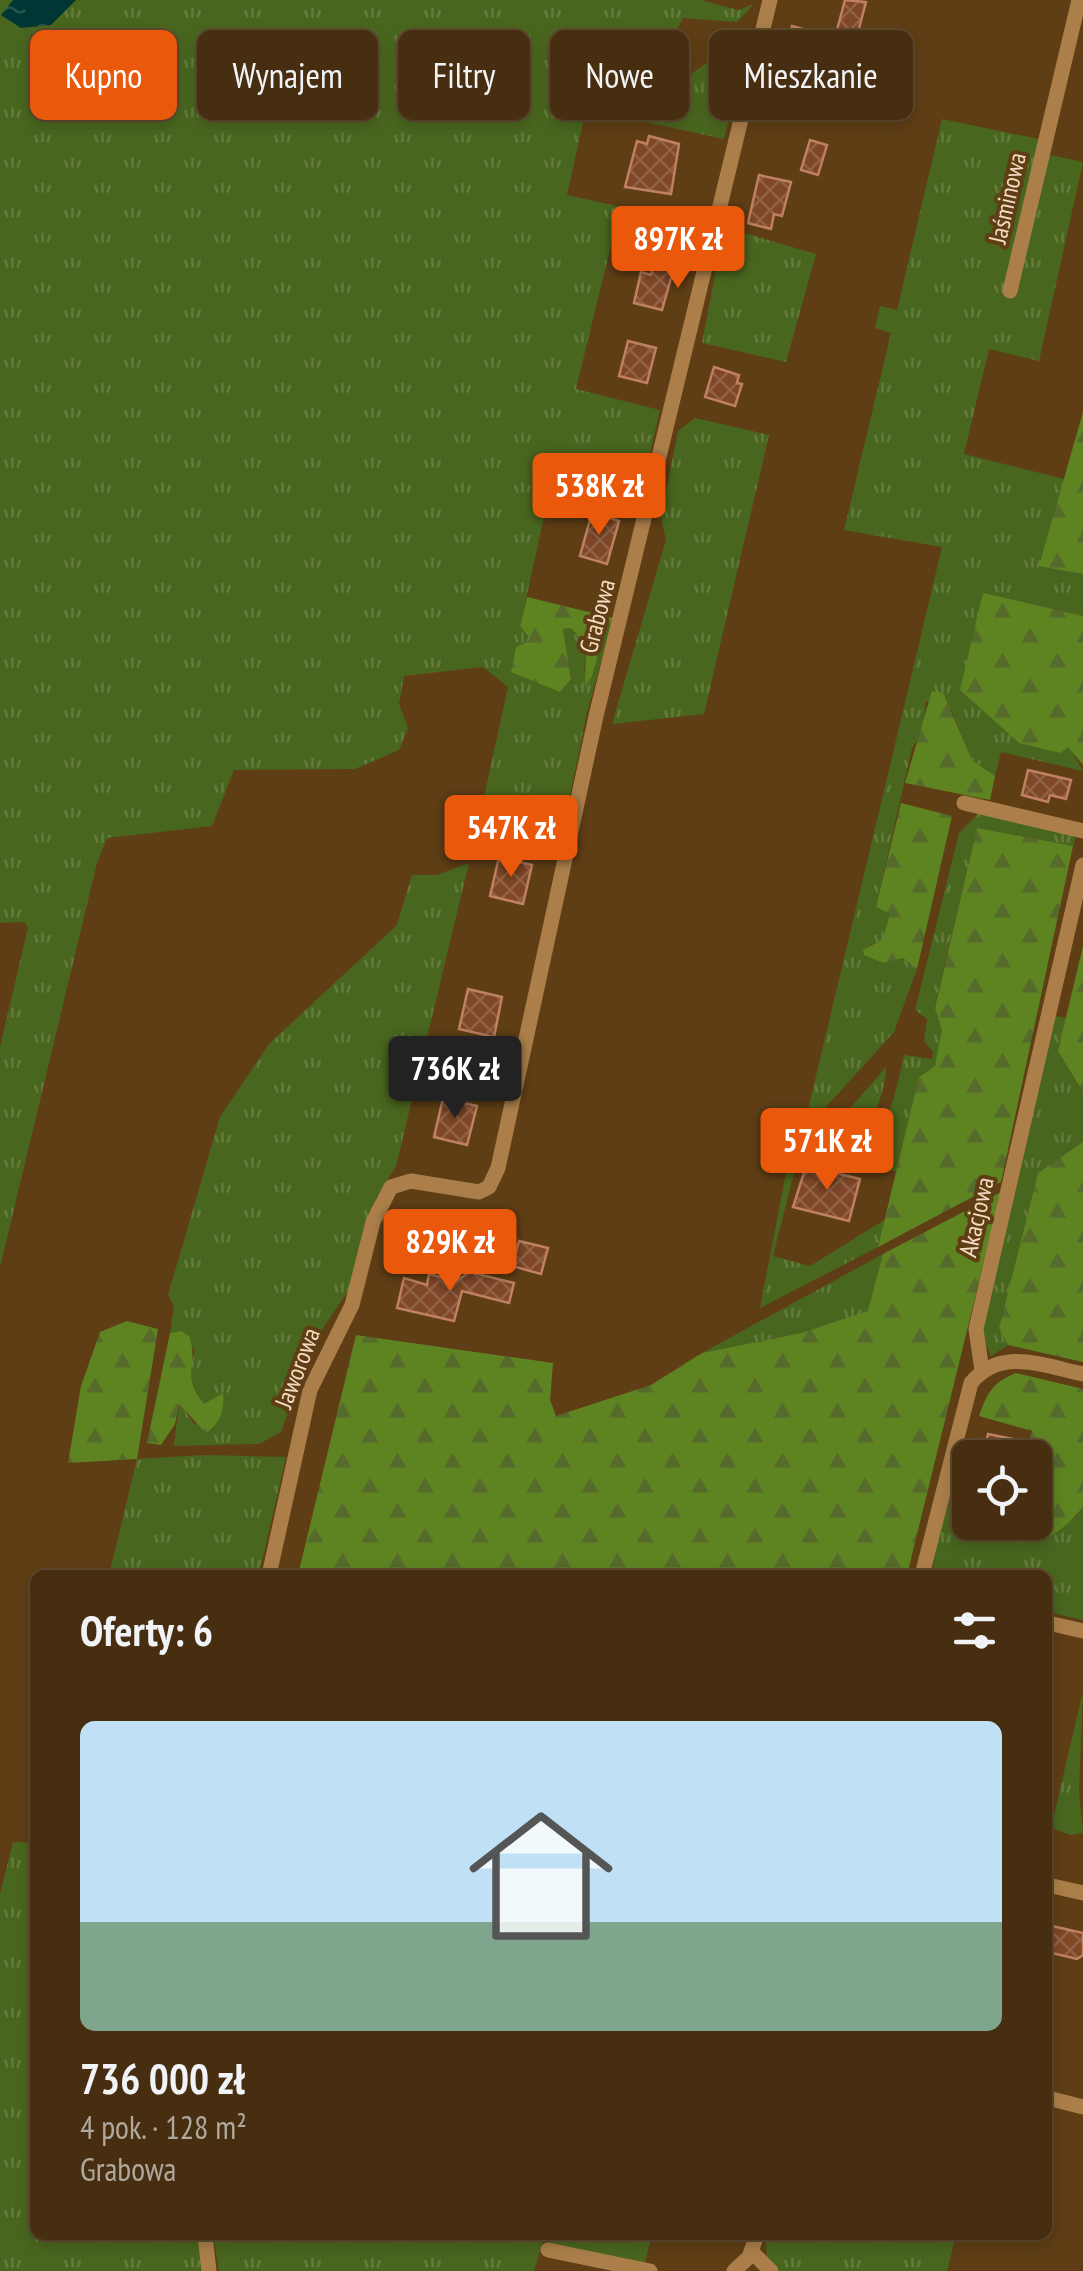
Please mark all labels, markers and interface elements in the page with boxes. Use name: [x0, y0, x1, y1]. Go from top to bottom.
chip: Kupno: [30, 30, 177, 120]
chip: Wynajem: [197, 30, 378, 120]
chip: Filtry: [398, 30, 530, 120]
chip: Nowe: [550, 30, 689, 120]
chip: Mieszkanie: [709, 30, 913, 120]
street label: Jaśminowa: [981, 149, 1033, 248]
pin: 897K zł: [586, 206, 770, 291]
text: 897K zł: [634, 217, 723, 259]
pin: 538K zł: [507, 453, 691, 538]
text: 538K zł: [555, 464, 644, 506]
street label: Grabowa: [572, 575, 622, 657]
pin: 547K zł: [419, 795, 603, 880]
text: 547K zł: [467, 806, 556, 848]
pin: 736K zł: [363, 1036, 547, 1121]
text: 736K zł: [411, 1047, 500, 1089]
pin: 571K zł: [735, 1108, 919, 1193]
text: 571K zł: [783, 1119, 872, 1161]
street label: Akacjowa: [951, 1174, 1001, 1260]
pin: 829K zł: [358, 1209, 542, 1294]
text: 829K zł: [406, 1220, 495, 1262]
street label: Jaworowa: [267, 1323, 327, 1414]
map controls: [952, 1440, 1052, 1540]
button: locate: [952, 1440, 1052, 1540]
text: Oferty: 6: [80, 1603, 213, 1658]
icon: filters: [947, 1603, 1002, 1658]
icon: home: [451, 1786, 631, 1966]
text: 736 000 zł: [80, 2051, 245, 2106]
text: 4 pok. · 128 m²: [80, 2106, 247, 2148]
text: Grabowa: [80, 2148, 176, 2190]

